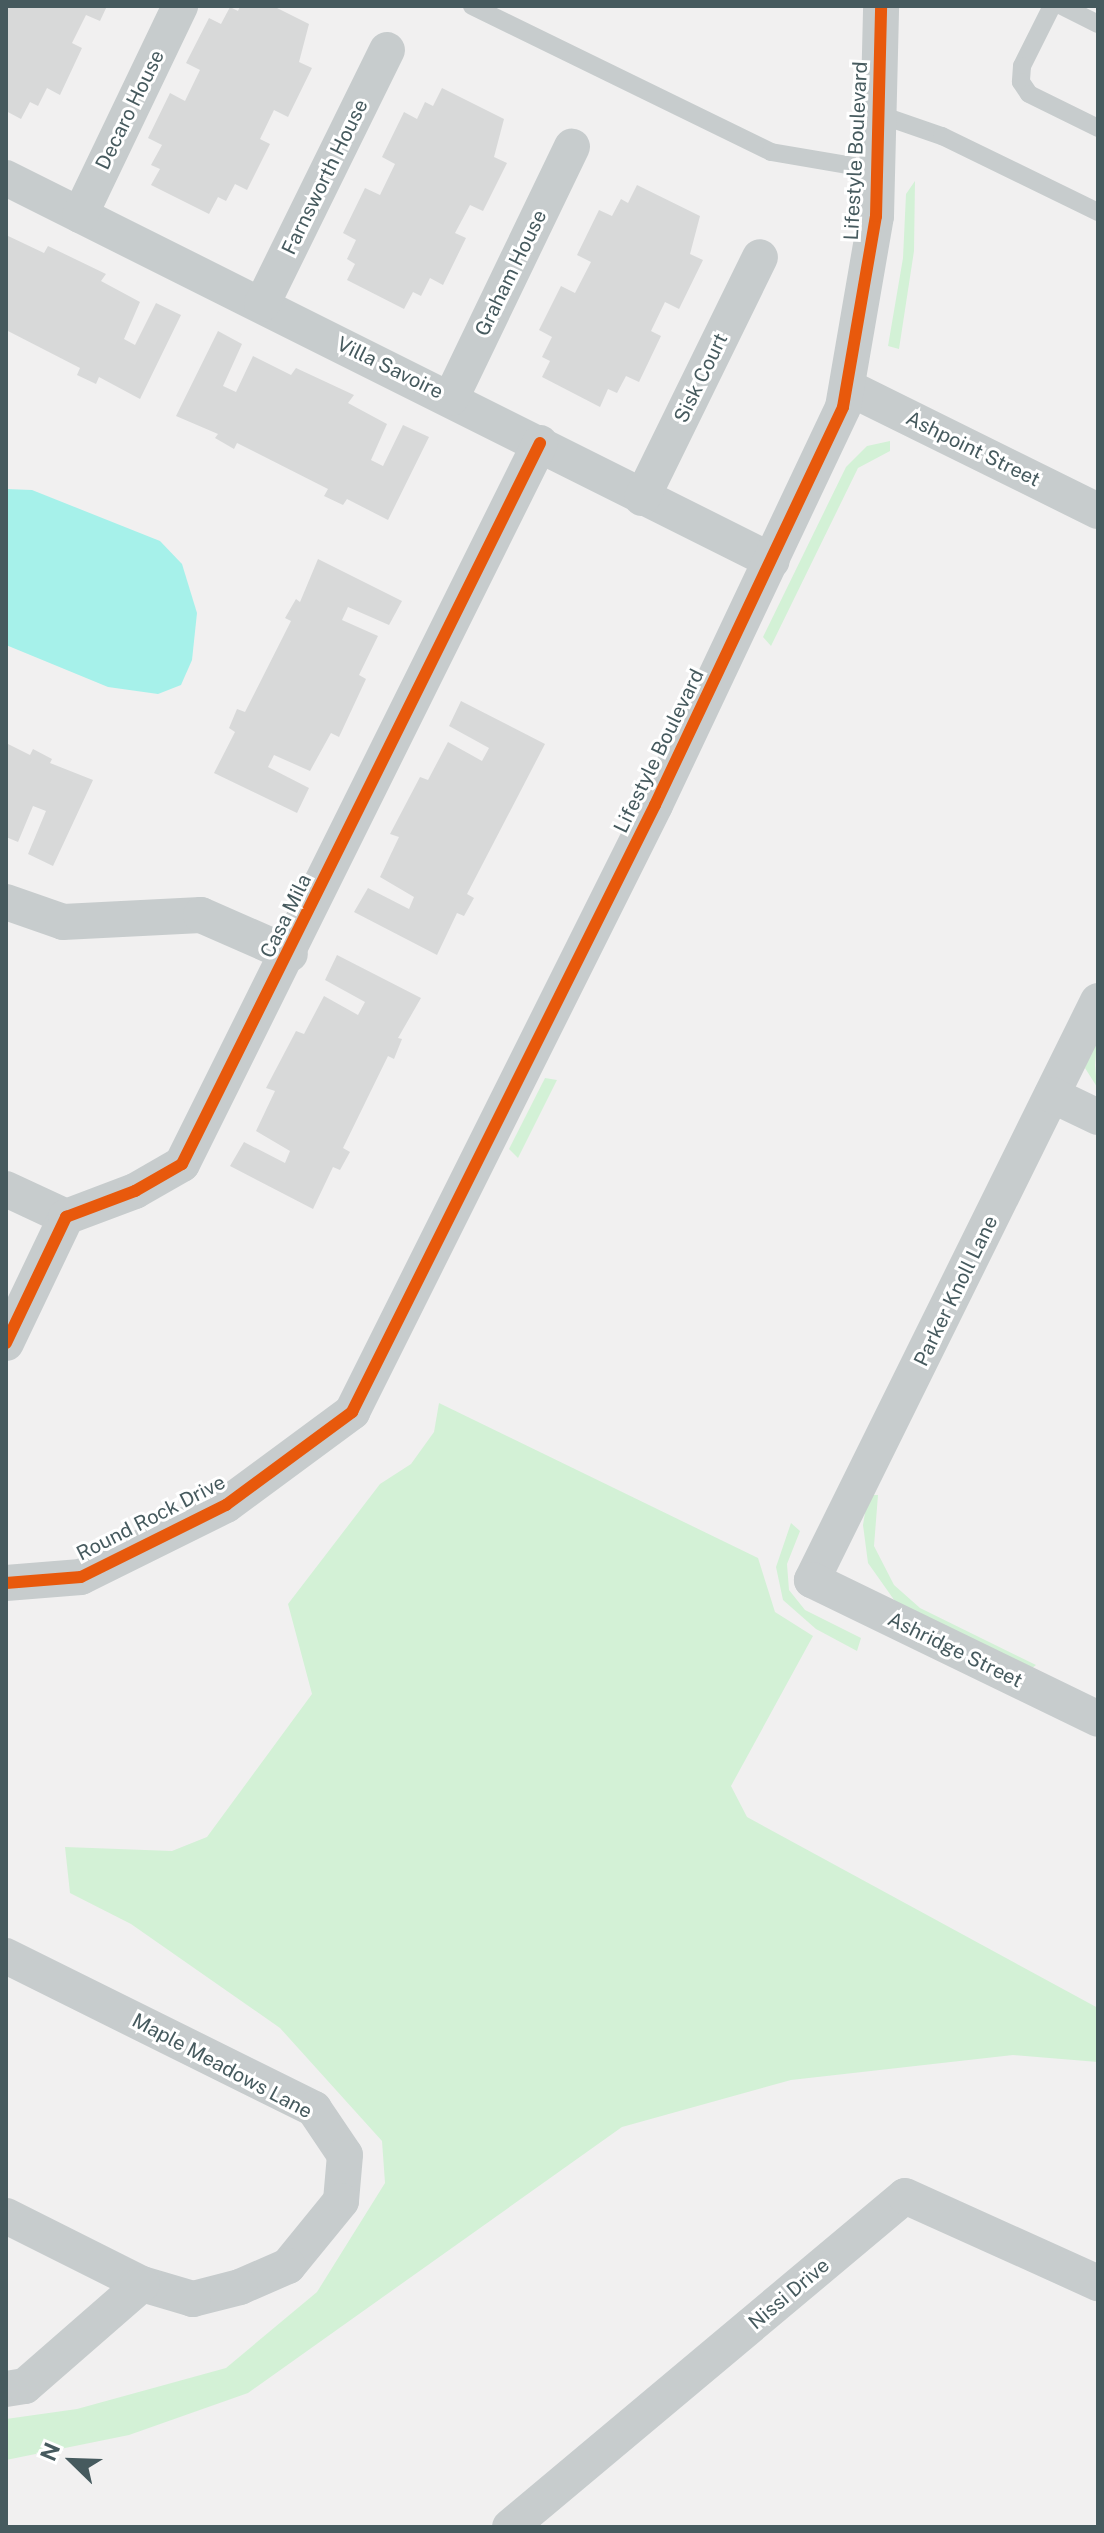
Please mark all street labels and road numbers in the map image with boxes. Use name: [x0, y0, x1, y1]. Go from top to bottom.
street label: Decaro House: [91, 46, 169, 174]
street label: Lifestyle Boulevard: [839, 61, 873, 241]
street label: Farnsworth House: [277, 95, 373, 259]
street label: Graham House: [470, 206, 552, 340]
street label: Sisk Court: [669, 329, 733, 427]
street label: Villa Savoire: [333, 332, 447, 404]
street label: Ashpoint Street: [902, 406, 1044, 492]
street label: Lifestyle Boulevard: [609, 665, 709, 837]
street label: Casa Mila: [255, 870, 317, 962]
street label: Parker Knoll Lane: [909, 1212, 1003, 1370]
street label: Round Rock Drive: [73, 1470, 229, 1566]
street label: Ashridge Street: [884, 1607, 1026, 1693]
street label: Maple Meadows Lane: [128, 2008, 316, 2124]
street label: Nissi Drive: [744, 2253, 834, 2335]

